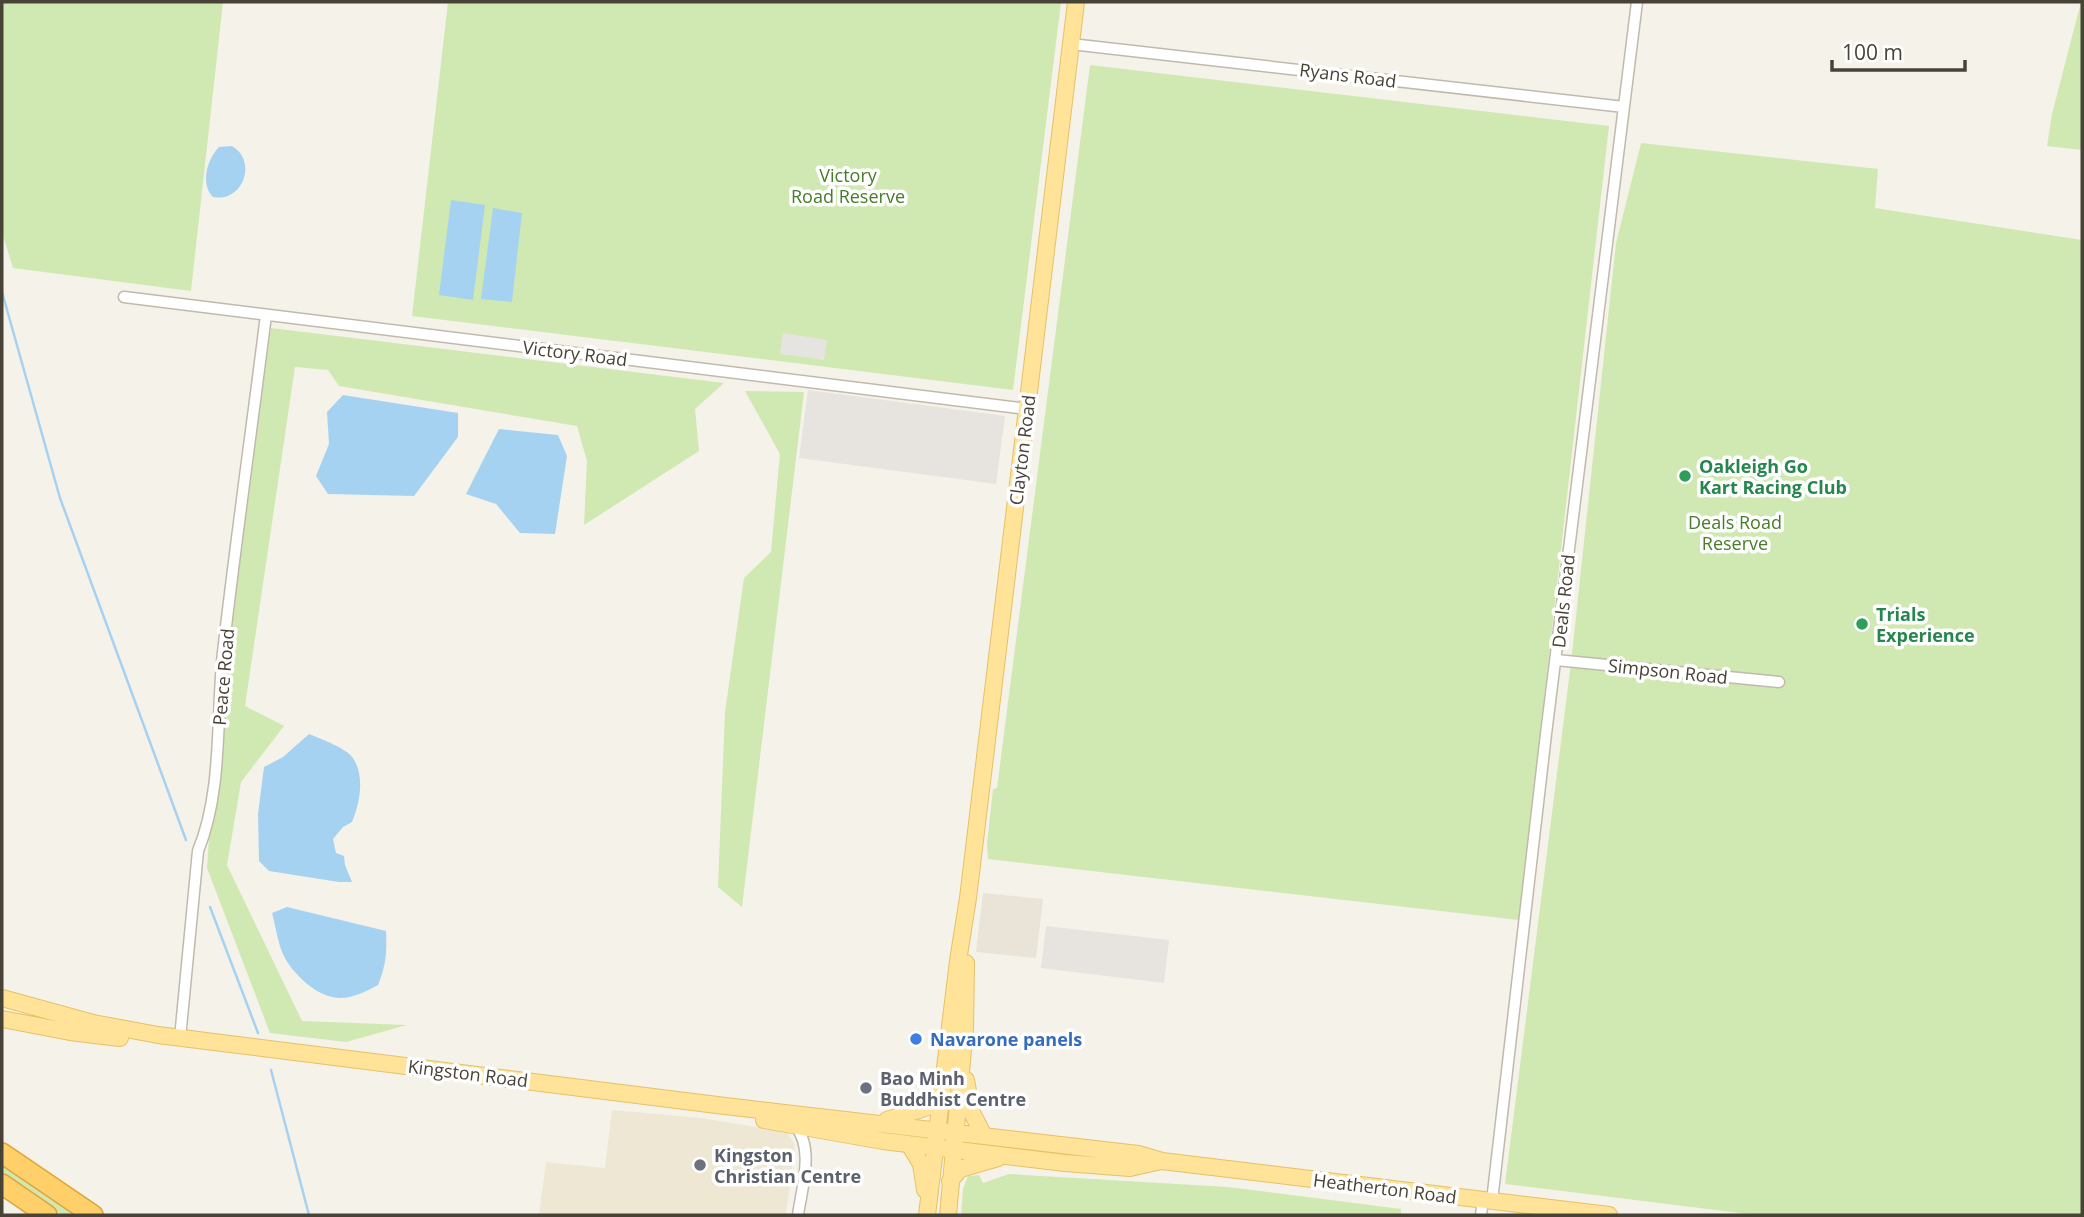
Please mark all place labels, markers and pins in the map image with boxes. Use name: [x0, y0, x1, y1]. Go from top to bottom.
place label: Oakleigh Go Kart Racing Club: [1699, 454, 1847, 499]
marker: Oakleigh Go Kart Racing Club: [1677, 468, 1693, 484]
place label: Trials Experience: [1876, 602, 1975, 647]
marker: Trials Experience: [1854, 616, 1870, 632]
place label: Navarone panels: [930, 1027, 1082, 1051]
marker: Navarone panels: [908, 1031, 924, 1047]
place label: Bao Minh Buddhist Centre: [880, 1066, 1026, 1111]
marker: Bao Minh Buddhist Centre: [858, 1080, 874, 1096]
place label: Kingston Christian Centre: [714, 1143, 861, 1188]
marker: Kingston Christian Centre: [692, 1157, 708, 1173]

